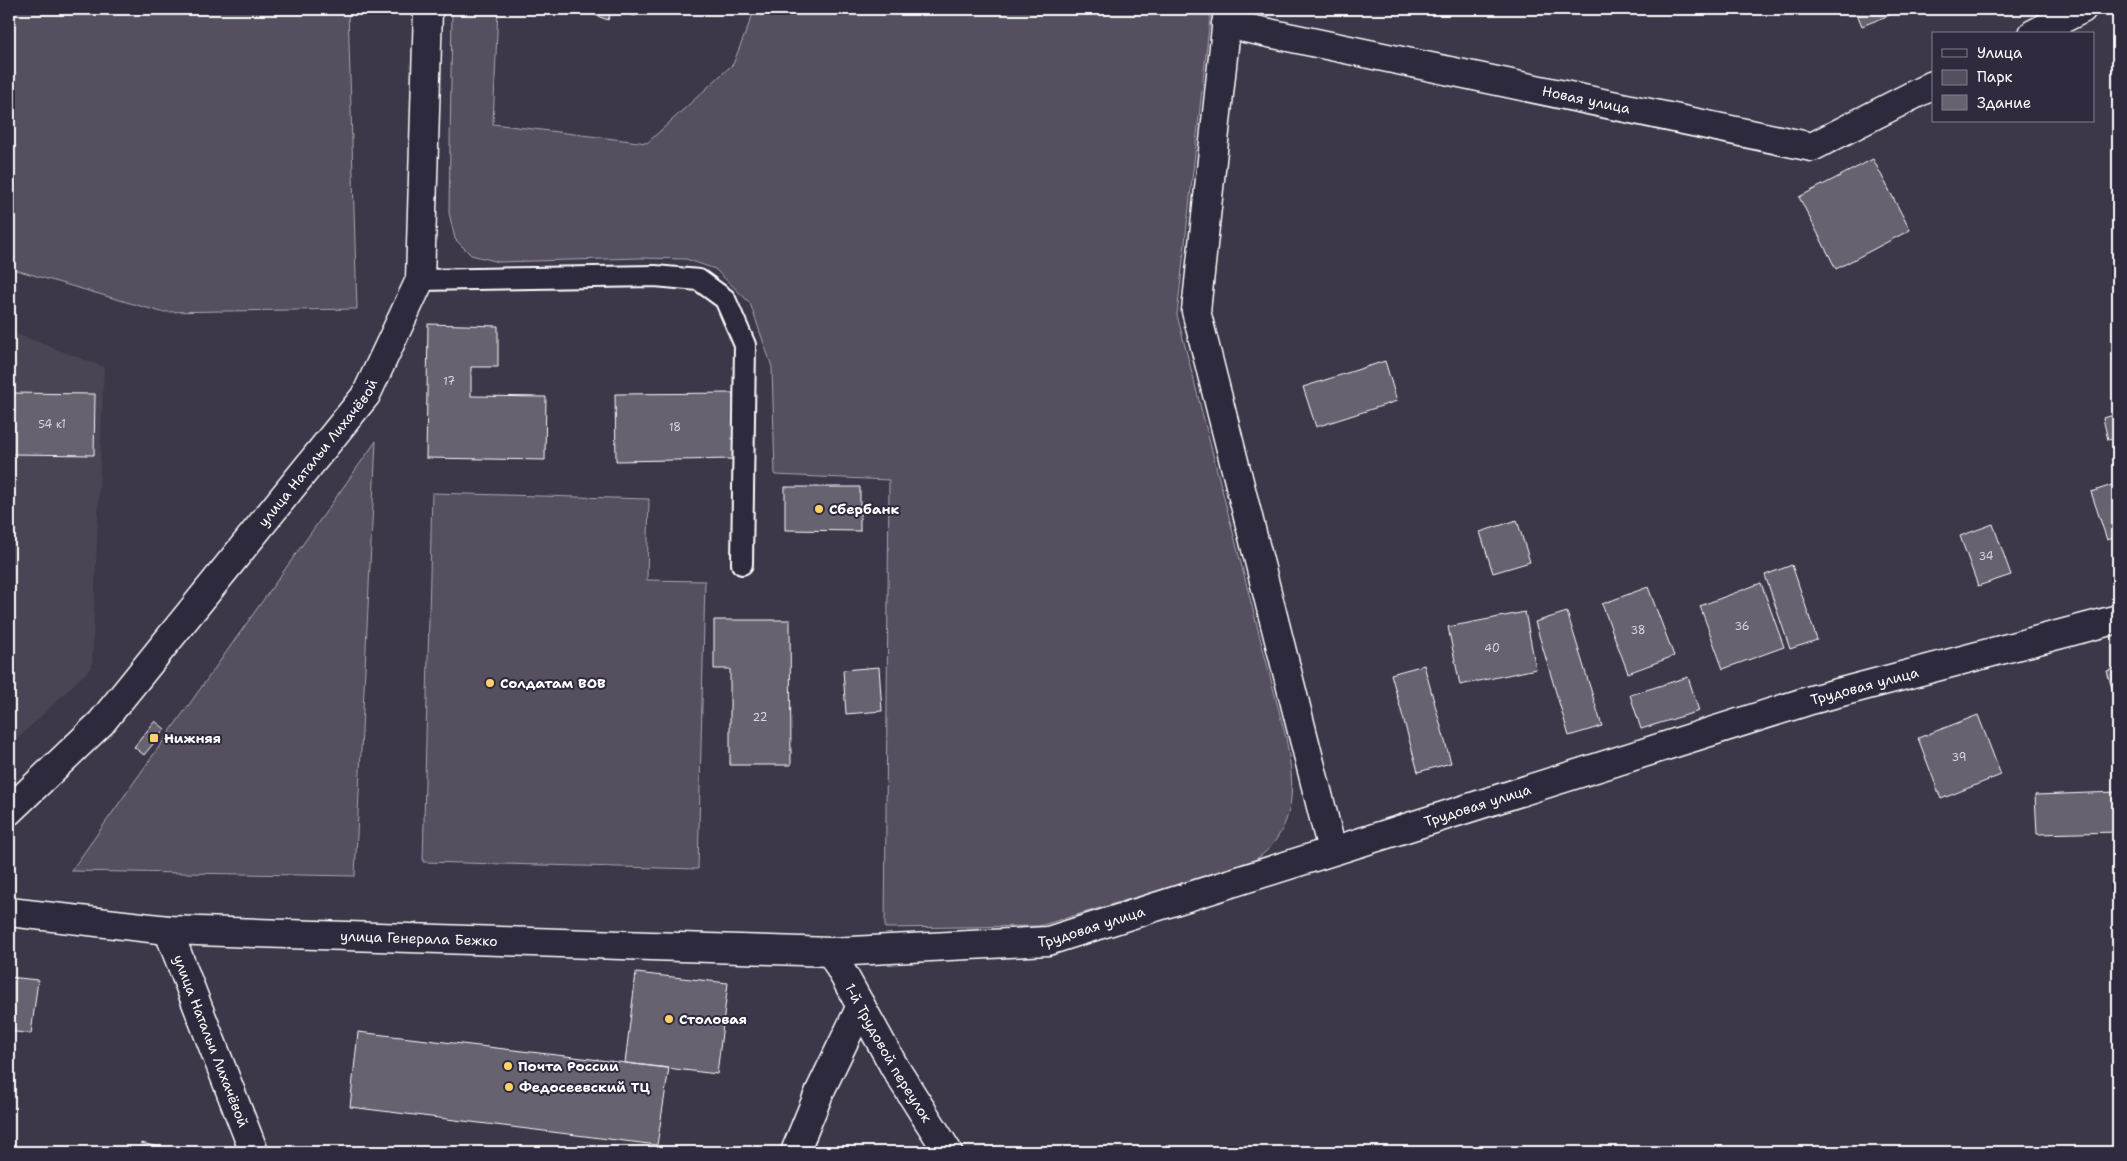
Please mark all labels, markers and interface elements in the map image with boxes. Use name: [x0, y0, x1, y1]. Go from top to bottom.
legend: [1932, 32, 2094, 122]
text: Улица: [1977, 43, 2023, 63]
text: Парк: [1977, 67, 2013, 87]
street label: Новая улица: [1541, 82, 1632, 118]
text: Здание: [1977, 93, 2031, 113]
house number: 17: [443, 374, 455, 389]
street label: улица Натальи Лихачёвой: [254, 376, 381, 530]
house number: 54 к1: [38, 417, 66, 432]
house number: 18: [669, 420, 681, 435]
place label: Сбербанк: [829, 500, 899, 518]
marker: Сбербанк: [813, 503, 825, 515]
house number: 34: [1979, 549, 1994, 564]
house number: 36: [1734, 619, 1750, 634]
house number: 38: [1630, 623, 1646, 638]
house number: 40: [1484, 641, 1500, 656]
street label: Трудовая улица: [1808, 663, 1921, 709]
place label: Солдатам ВОВ: [500, 674, 606, 692]
marker: Солдатам ВОВ: [484, 677, 496, 689]
house number: 22: [753, 710, 767, 725]
place label: Нижняя: [164, 729, 221, 747]
marker: Нижняя: [148, 732, 160, 744]
house number: 39: [1952, 750, 1966, 765]
street label: Трудовая улица: [1422, 780, 1533, 831]
street label: Трудовая улица: [1037, 902, 1147, 951]
street label: улица Генерала Бежко: [340, 927, 498, 950]
street label: улица Натальи Лихачёвой: [169, 952, 253, 1130]
street label: 1-й Трудовой переулок: [841, 980, 936, 1126]
place label: Столовая: [679, 1010, 747, 1028]
marker: Столовая: [663, 1013, 675, 1025]
place label: Почта России: [518, 1057, 619, 1075]
marker: Почта России: [502, 1060, 514, 1072]
place label: Федосеевский ТЦ: [519, 1078, 650, 1096]
marker: Федосеевский ТЦ: [503, 1081, 515, 1093]

